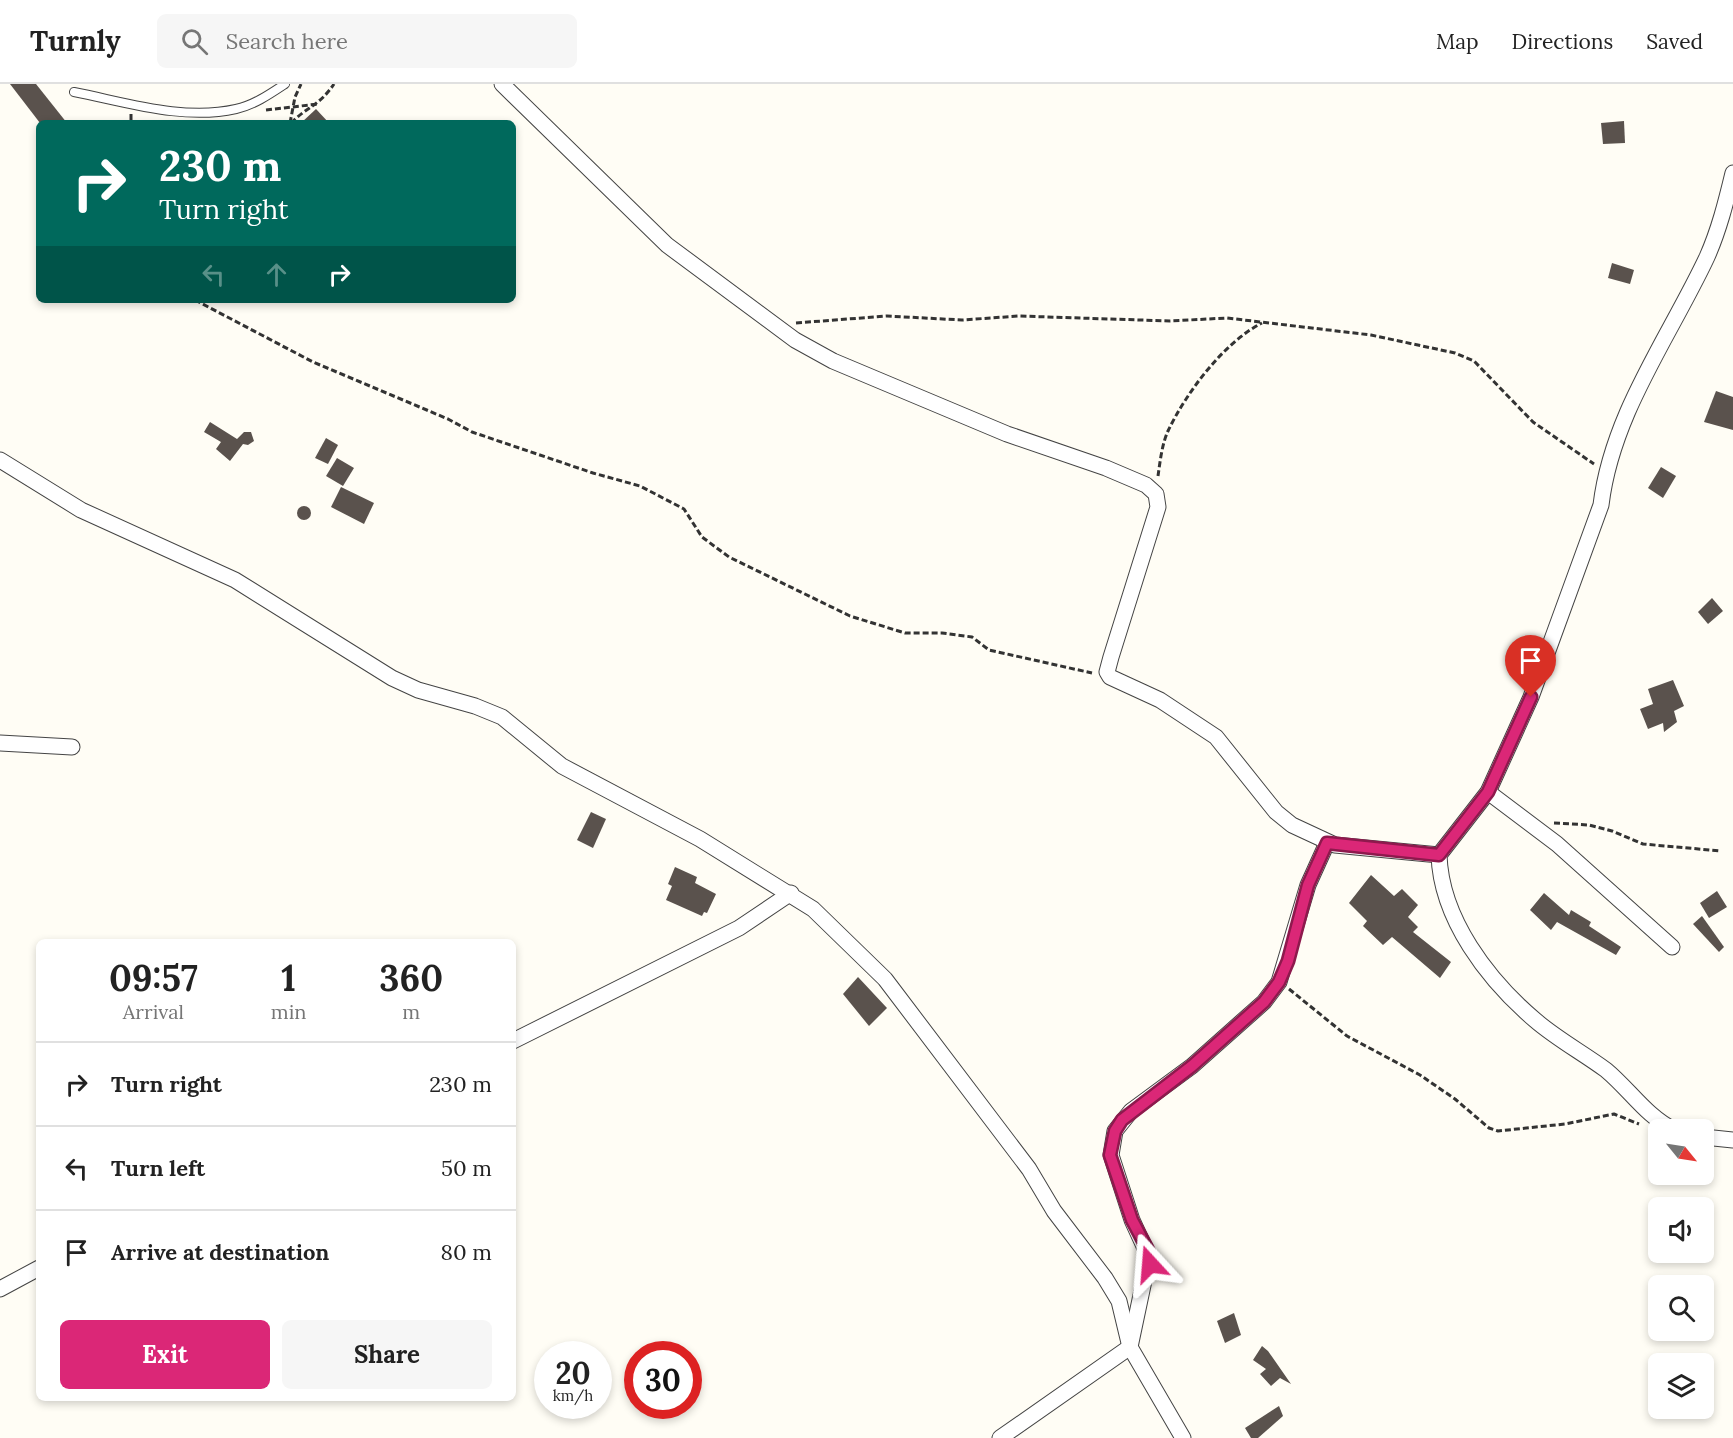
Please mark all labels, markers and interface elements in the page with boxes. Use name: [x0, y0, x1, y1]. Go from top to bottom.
search box: [157, 14, 577, 68]
text: Turnly: [30, 23, 121, 59]
icon: search: [178, 25, 211, 58]
text: Search here: [226, 27, 348, 55]
text: Map: [1436, 28, 1479, 55]
text: Directions: [1512, 28, 1613, 55]
text: Saved: [1646, 28, 1703, 55]
text: 230 m: [159, 139, 281, 193]
icon: right: [60, 144, 138, 222]
text: Turn right: [159, 192, 288, 226]
icon: left: [197, 258, 230, 291]
icon: ahead: [260, 258, 293, 291]
icon: right: [323, 258, 356, 291]
pin: [1505, 635, 1556, 697]
icon: arrive: [1514, 644, 1547, 677]
text: 09:57: [109, 955, 198, 1001]
text: 1: [281, 955, 296, 1001]
text: 360: [379, 955, 443, 1001]
text: Arrival: [123, 999, 184, 1024]
text: min: [271, 999, 306, 1024]
text: m: [402, 999, 420, 1024]
icon: right: [60, 1068, 93, 1101]
text: Turn right: [111, 1070, 222, 1098]
text: 230 m: [429, 1070, 492, 1098]
north arrow: [1648, 1119, 1714, 1185]
map controls: [1648, 1119, 1714, 1419]
icon: left: [60, 1152, 93, 1185]
text: Turn left: [111, 1154, 205, 1182]
text: 50 m: [441, 1154, 492, 1182]
button: sound: [1648, 1197, 1714, 1263]
position arrow: [1118, 1232, 1182, 1296]
icon: arrive: [60, 1236, 93, 1269]
text: Arrive at destination: [111, 1238, 329, 1266]
text: 80 m: [441, 1238, 492, 1266]
button: search: [1648, 1275, 1714, 1341]
button: Exit: [60, 1320, 270, 1389]
button: Share: [282, 1320, 492, 1389]
speed limit sign: 30: [624, 1341, 702, 1419]
button: layers: [1648, 1353, 1714, 1419]
text: 20: [555, 1354, 591, 1392]
text: km/h: [553, 1386, 593, 1405]

